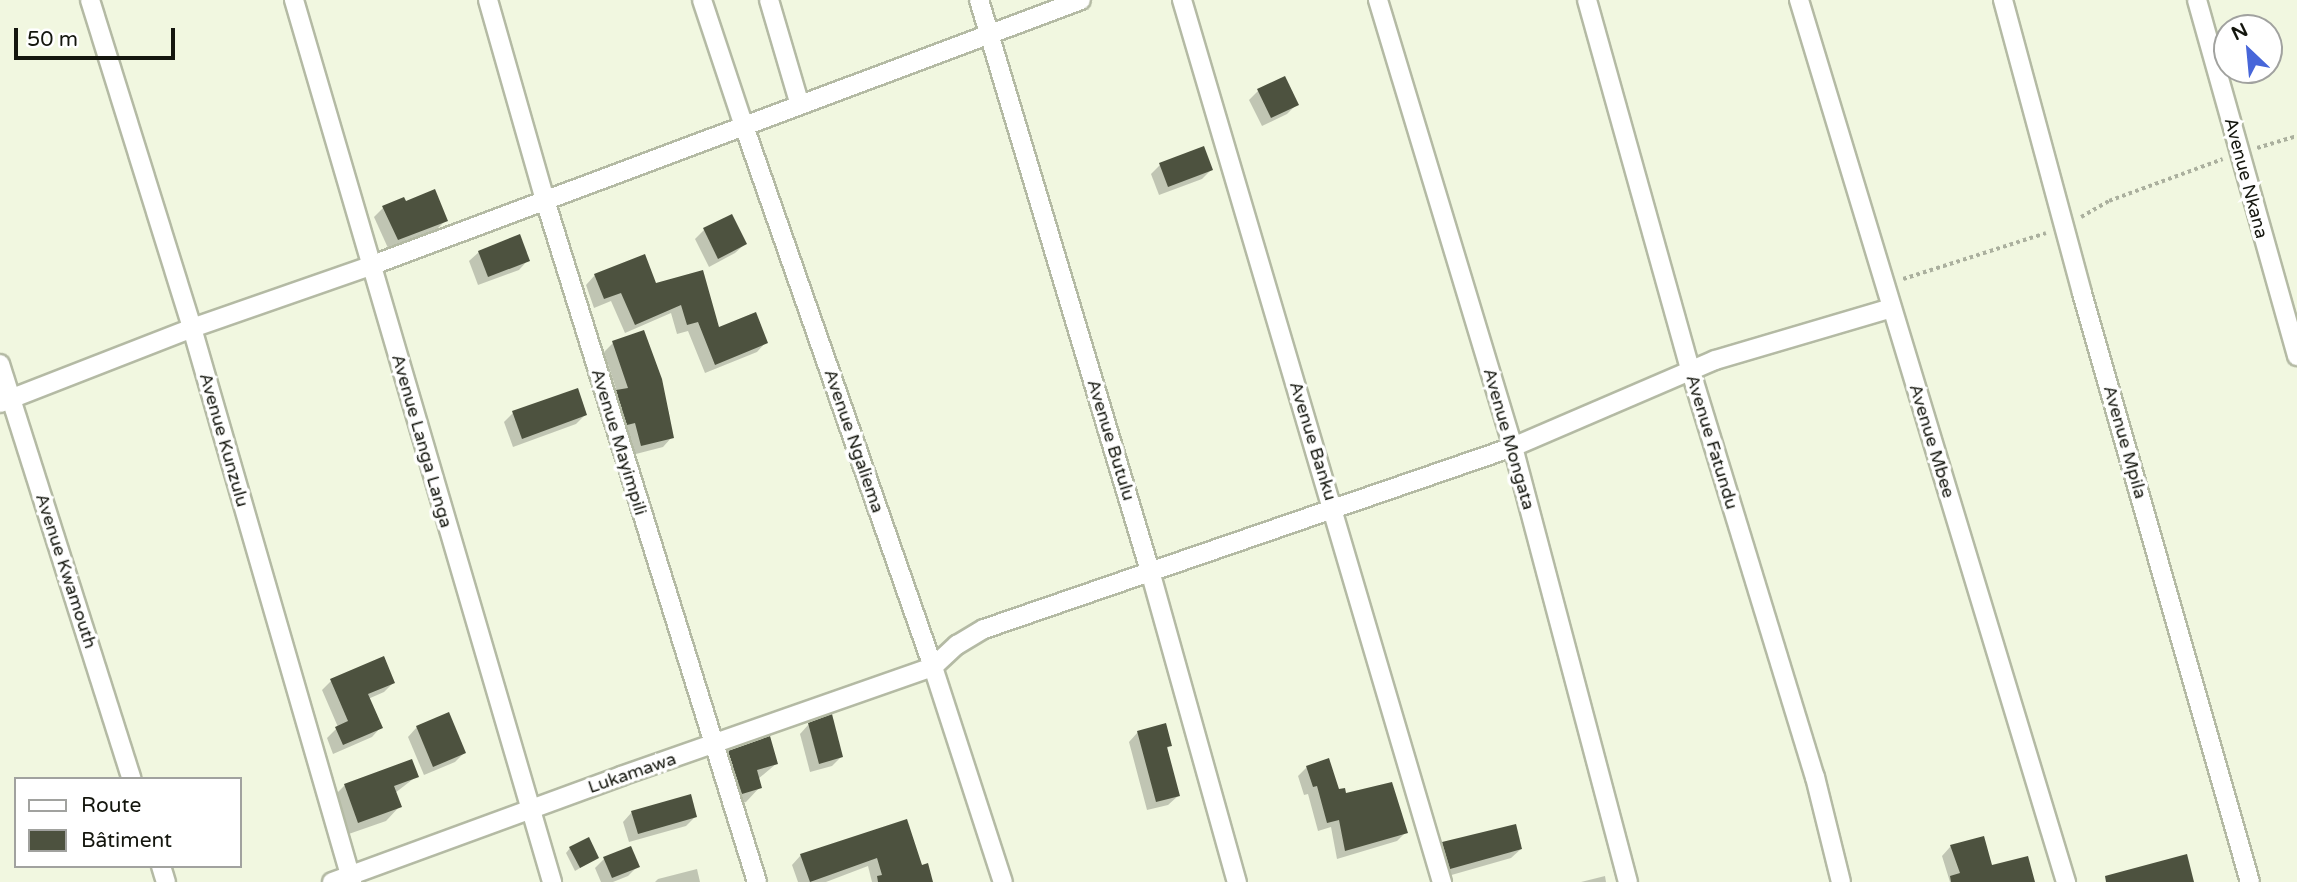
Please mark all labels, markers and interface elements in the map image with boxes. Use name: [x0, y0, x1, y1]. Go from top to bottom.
scale bar: [18, 14, 178, 58]
north arrow: [2213, 14, 2283, 84]
text: N: [2228, 19, 2251, 45]
text: 50 m: [27, 27, 78, 52]
street label: Avenue Nkana: [2219, 115, 2273, 241]
street label: Avenue Langa Langa: [387, 352, 457, 530]
street label: Avenue Mayimpili: [586, 366, 652, 518]
street label: Avenue Ngaliema: [819, 366, 889, 516]
street label: Avenue Mongata: [1478, 366, 1540, 512]
street label: Avenue Kunzulu: [195, 370, 253, 510]
street label: Avenue Fatundu: [1681, 372, 1743, 512]
street label: Avenue Butulu: [1082, 377, 1140, 503]
street label: Avenue Banku: [1285, 379, 1341, 503]
street label: Avenue Mbee: [1904, 381, 1960, 501]
street label: Avenue Mpila: [2099, 383, 2151, 501]
street label: Avenue Kwamouth: [31, 491, 101, 651]
street label: Lukamawa: [585, 748, 679, 798]
legend: [14, 777, 242, 868]
text: Route: [81, 793, 141, 818]
text: Bâtiment: [81, 828, 172, 853]

